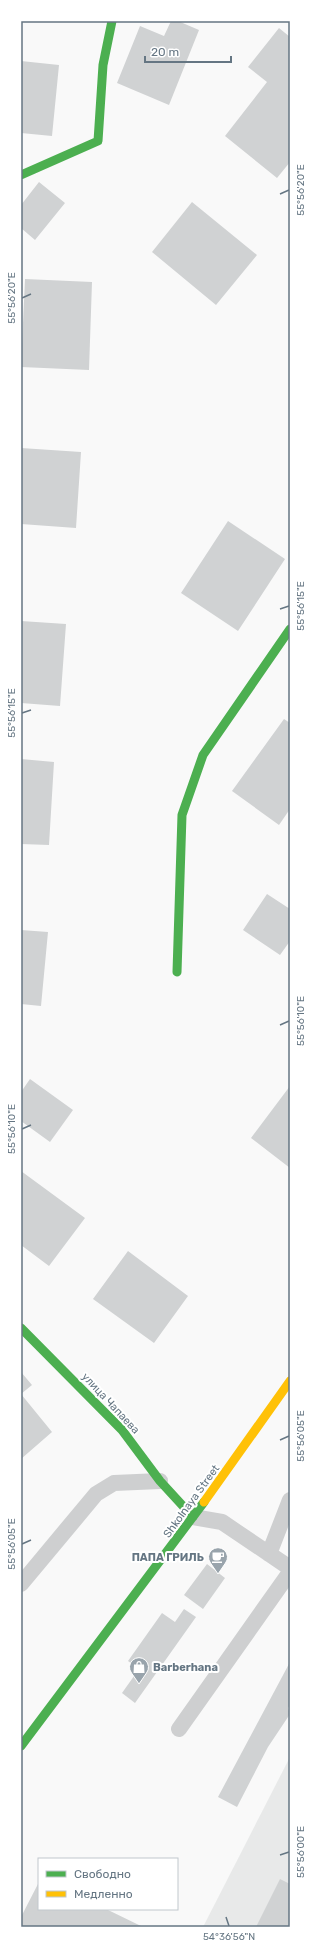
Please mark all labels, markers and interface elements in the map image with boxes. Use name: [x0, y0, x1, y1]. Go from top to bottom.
scale bar: [145, 38, 231, 64]
text: 20 m: [151, 45, 179, 59]
text: 55°56'20"E: [295, 164, 307, 216]
text: 55°56'20"E: [6, 272, 18, 324]
text: 55°56'15"E: [295, 581, 307, 631]
text: 55°56'15"E: [6, 688, 18, 738]
text: 55°56'10"E: [295, 996, 307, 1046]
text: 55°56'10"E: [6, 1104, 18, 1154]
street label: улица Чапаева: [79, 1370, 142, 1437]
text: 55°56'05"E: [295, 1410, 307, 1462]
street label: Shkolnaya Street: [161, 1462, 223, 1540]
text: 55°56'05"E: [6, 1518, 18, 1570]
cafe icon: ПАПА ГРИЛЬ: [207, 1546, 229, 1574]
place label: ПАПА ГРИЛЬ: [132, 1551, 204, 1564]
shop icon: Barberhana: [128, 1656, 150, 1684]
place label: Barberhana: [153, 1661, 218, 1674]
text: 55°56'00"E: [295, 1826, 307, 1878]
legend: [38, 1858, 178, 1910]
text: Свободно: [74, 1867, 131, 1881]
text: Медленно: [74, 1887, 133, 1901]
text: 54°36'56"N: [203, 1931, 255, 1943]

